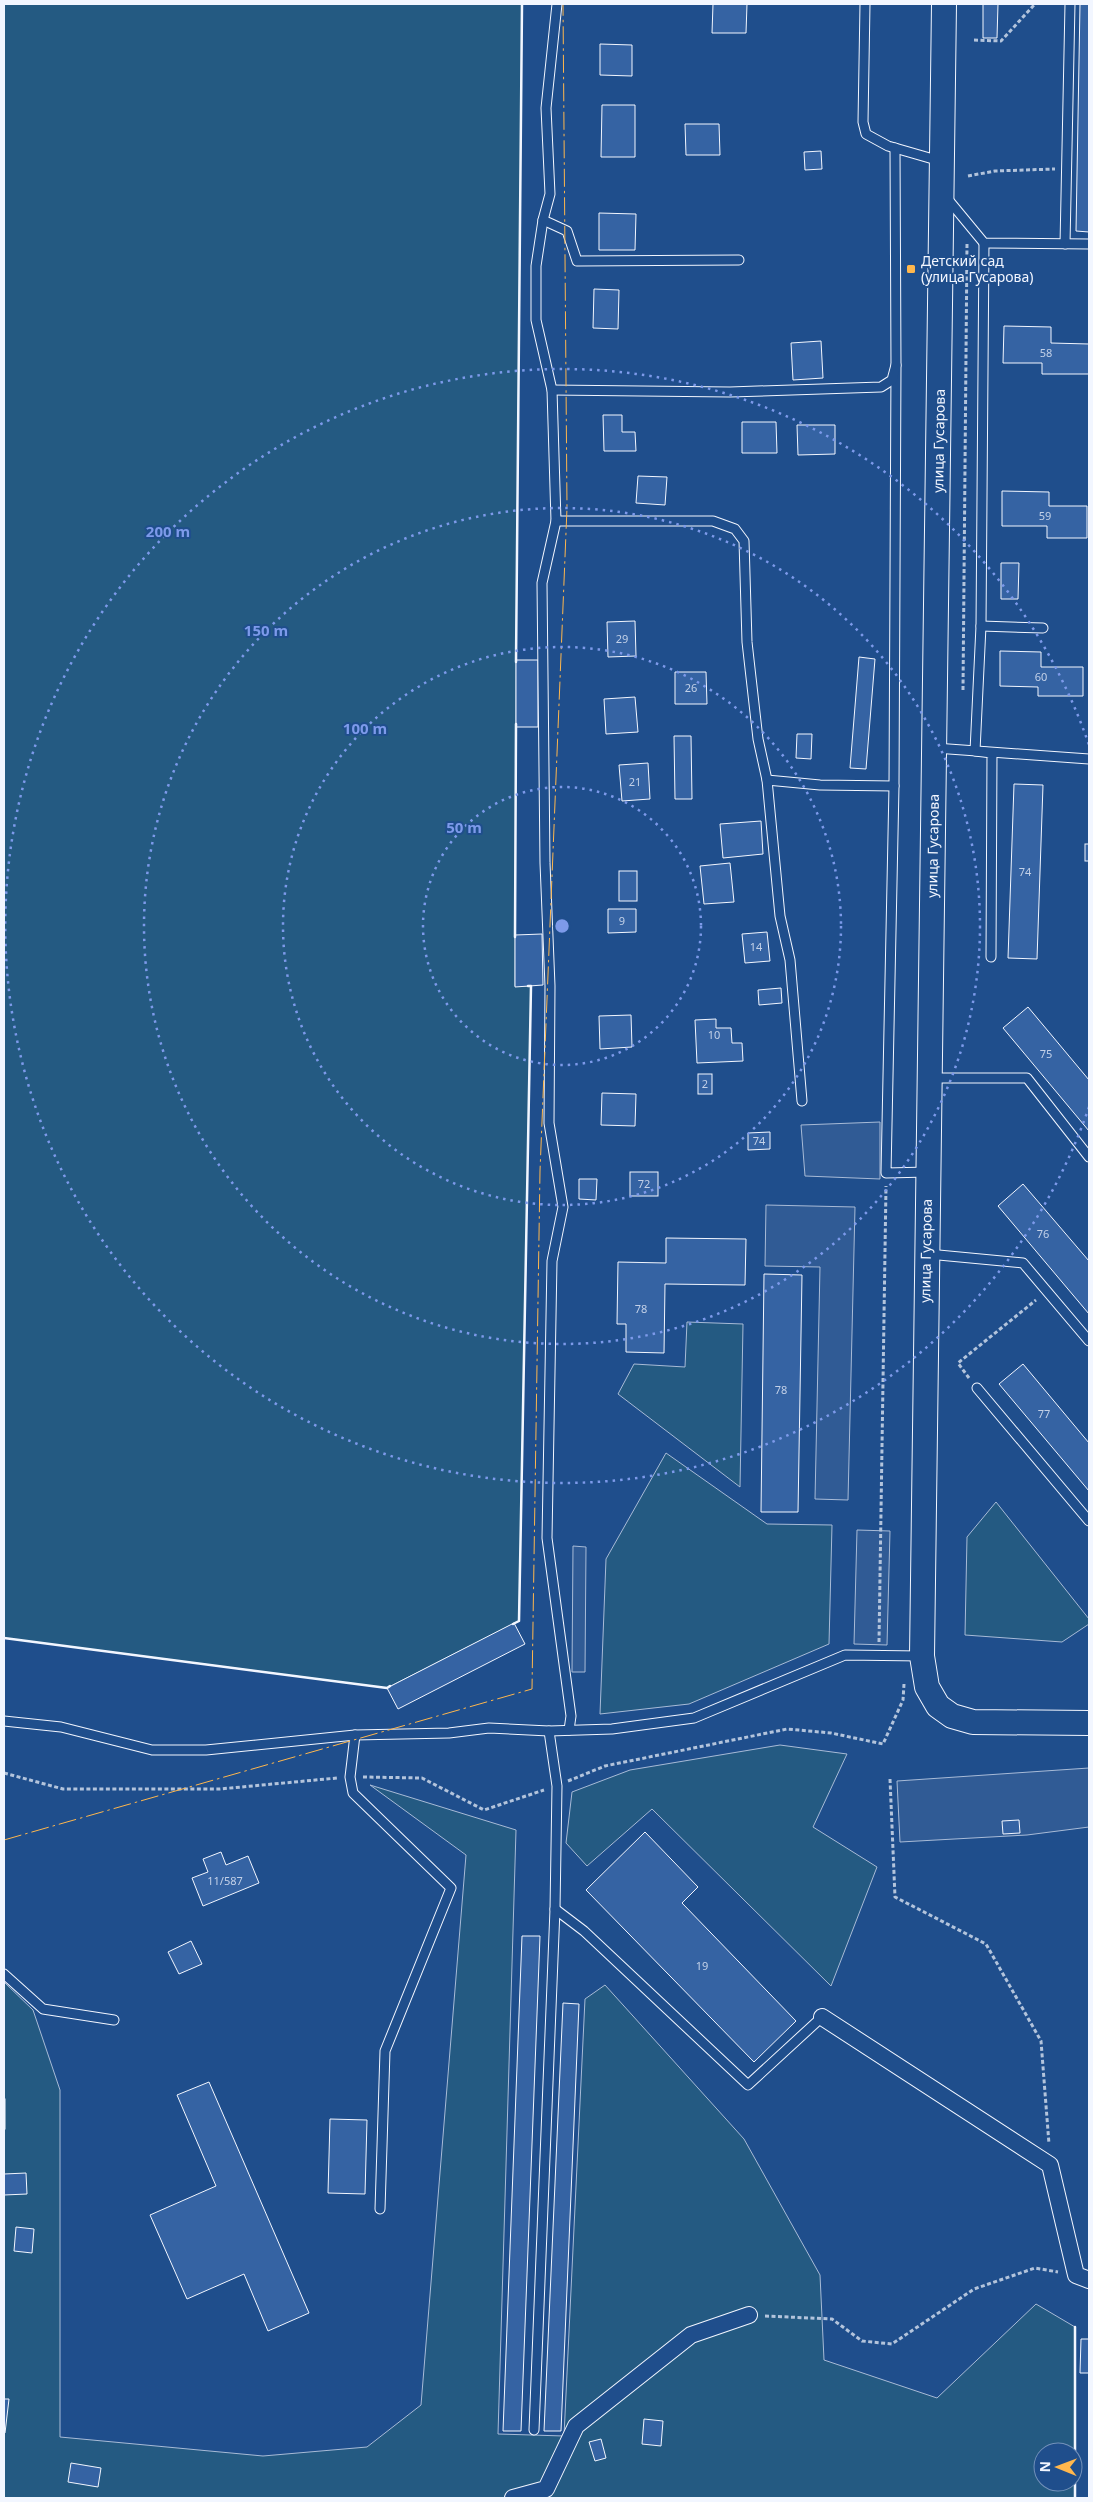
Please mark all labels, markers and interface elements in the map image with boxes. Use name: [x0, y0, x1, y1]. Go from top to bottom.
place label: Детский сад (улица Гусарова): [921, 251, 1033, 286]
marker: Детский сад (улица Гусарова): [905, 263, 917, 275]
house number: 58: [1040, 345, 1052, 360]
street label: улица Гусарова: [928, 389, 949, 493]
house number: 59: [1039, 508, 1051, 523]
text: 200 m: [146, 521, 190, 541]
text: 150 m: [244, 620, 288, 640]
house number: 29: [616, 631, 628, 646]
house number: 60: [1035, 669, 1047, 684]
house number: 26: [685, 680, 697, 695]
text: 100 m: [343, 718, 387, 738]
house number: 21: [629, 774, 641, 789]
street label: улица Гусарова: [922, 794, 943, 898]
text: 50 m: [446, 817, 482, 837]
house number: 74: [1019, 864, 1032, 879]
house number: 9: [619, 913, 625, 928]
centre of rings: [553, 917, 571, 935]
house number: 14: [750, 939, 763, 954]
house number: 10: [708, 1027, 720, 1042]
house number: 75: [1040, 1046, 1052, 1061]
house number: 2: [702, 1076, 708, 1091]
house number: 74: [753, 1133, 766, 1148]
house number: 72: [638, 1176, 650, 1191]
street label: улица Гусарова: [915, 1199, 936, 1303]
house number: 76: [1037, 1226, 1049, 1241]
house number: 78: [635, 1301, 647, 1316]
house number: 78: [775, 1382, 787, 1397]
house number: 77: [1038, 1406, 1050, 1421]
house number: 11/587: [207, 1873, 243, 1888]
house number: 19: [696, 1958, 708, 1973]
north arrow: [1033, 2442, 1083, 2492]
text: N: [1035, 2461, 1054, 2473]

